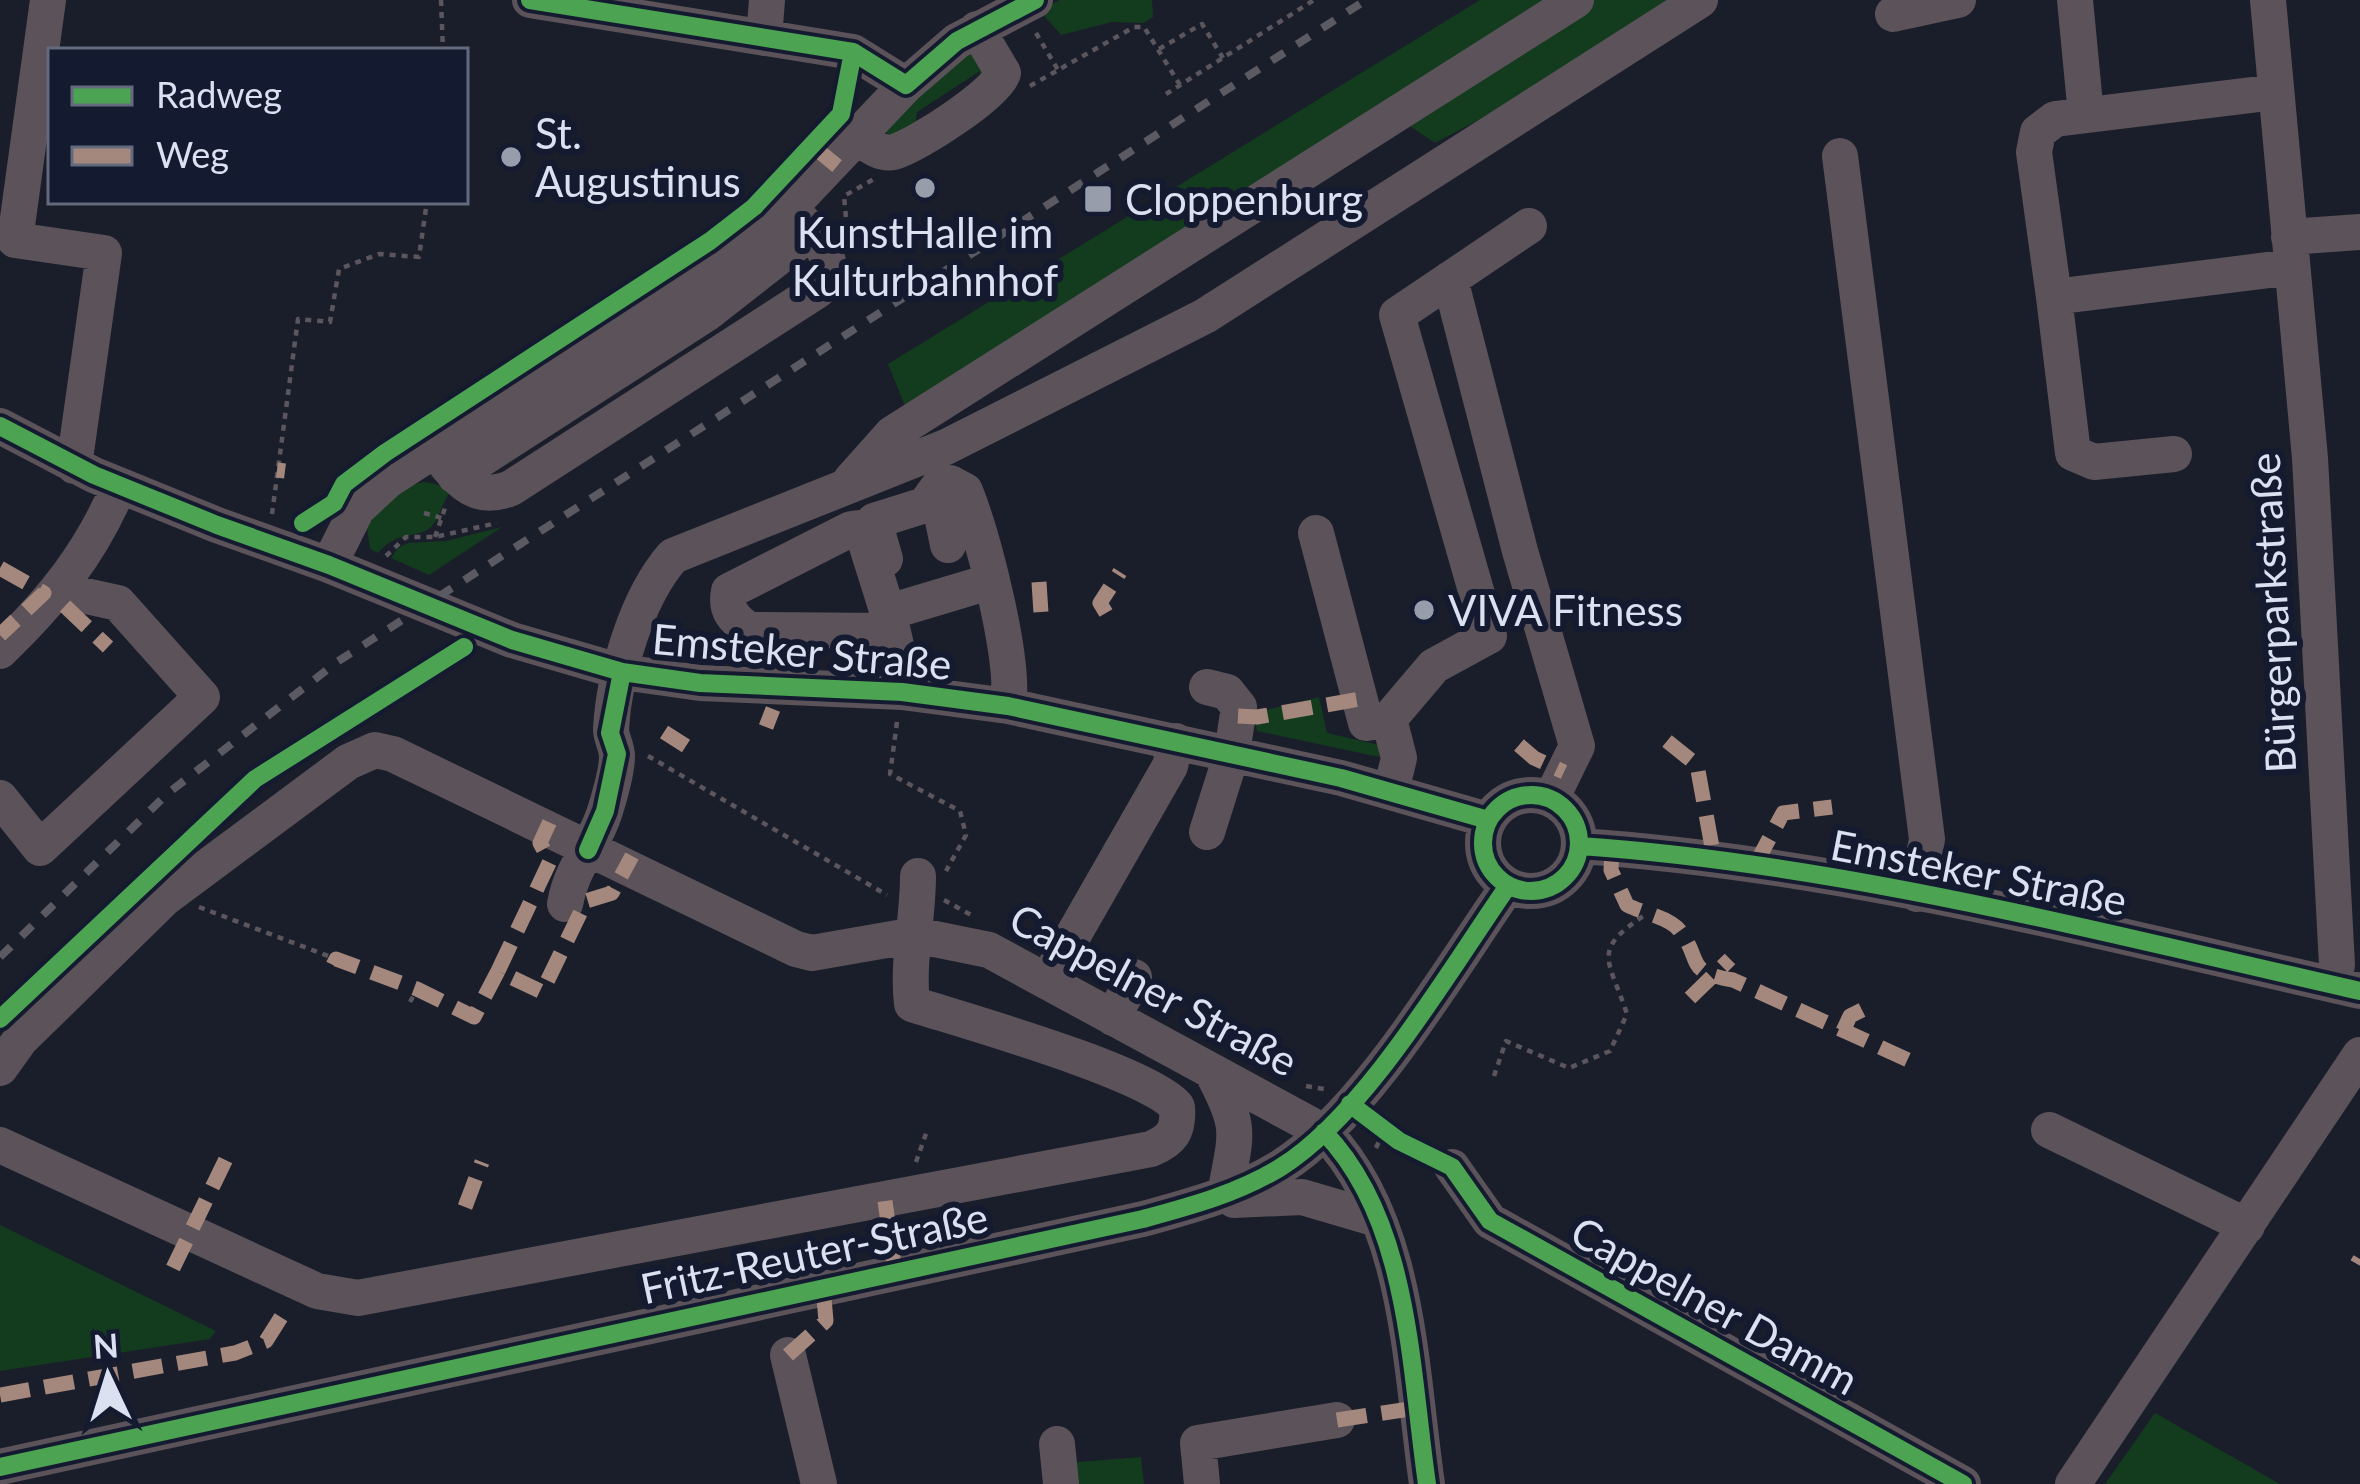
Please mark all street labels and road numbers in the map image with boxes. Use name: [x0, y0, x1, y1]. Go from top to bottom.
street label: Bürgerparkstraße: [2239, 452, 2305, 774]
street label: Emsteker Straße: [650, 613, 954, 689]
street label: Emsteker Straße: [1827, 819, 2131, 925]
street label: Cappelner Straße: [1002, 892, 1306, 1086]
street label: Fritz-Reuter-Straße: [636, 1191, 992, 1313]
street label: Cappelner Damm: [1563, 1206, 1867, 1404]

